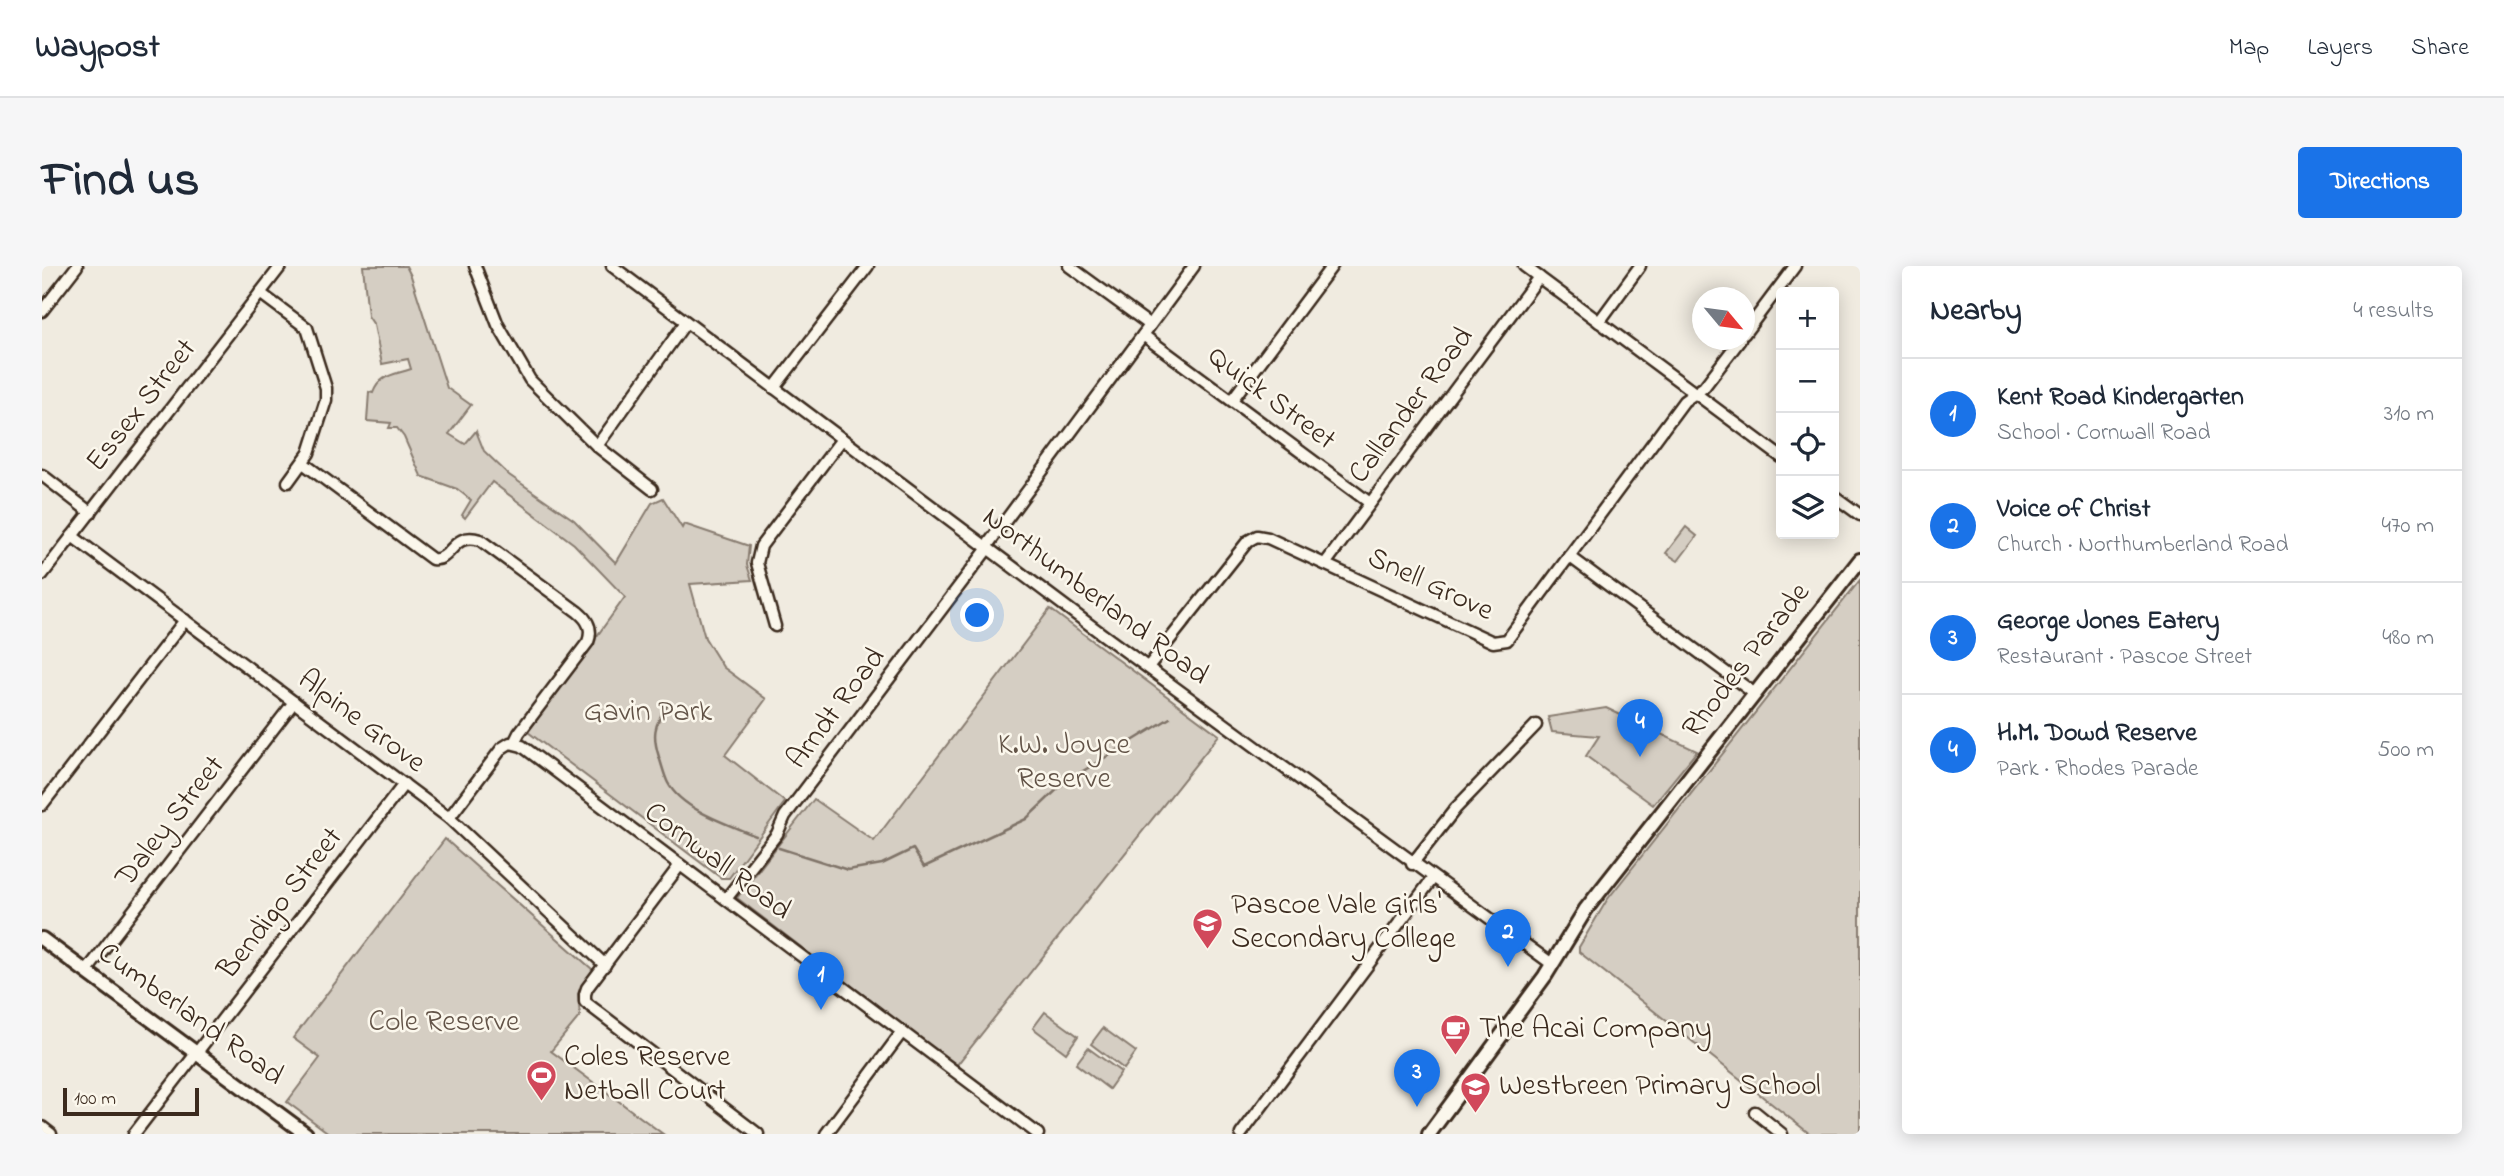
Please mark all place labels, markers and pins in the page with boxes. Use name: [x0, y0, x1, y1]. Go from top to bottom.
pin: 4: [1617, 699, 1663, 757]
place label: Pascoe Vale Girls' Secondary College: [1231, 884, 1456, 962]
school or university icon: Pascoe Vale Girls' Secondary College: [1191, 906, 1225, 950]
pin: 2: [1485, 909, 1531, 967]
pin: 1: [798, 952, 844, 1010]
place label: The Acai Company: [1479, 1008, 1712, 1052]
cafe icon: The Acai Company: [1439, 1013, 1473, 1057]
place label: Coles Reserve Netball Court: [564, 1036, 731, 1114]
pin: 3: [1394, 1049, 1440, 1107]
sports icon: Coles Reserve Netball Court: [524, 1058, 558, 1102]
place label: Westbreen Primary School: [1499, 1065, 1821, 1109]
school or university icon: Westbreen Primary School: [1459, 1070, 1493, 1114]

